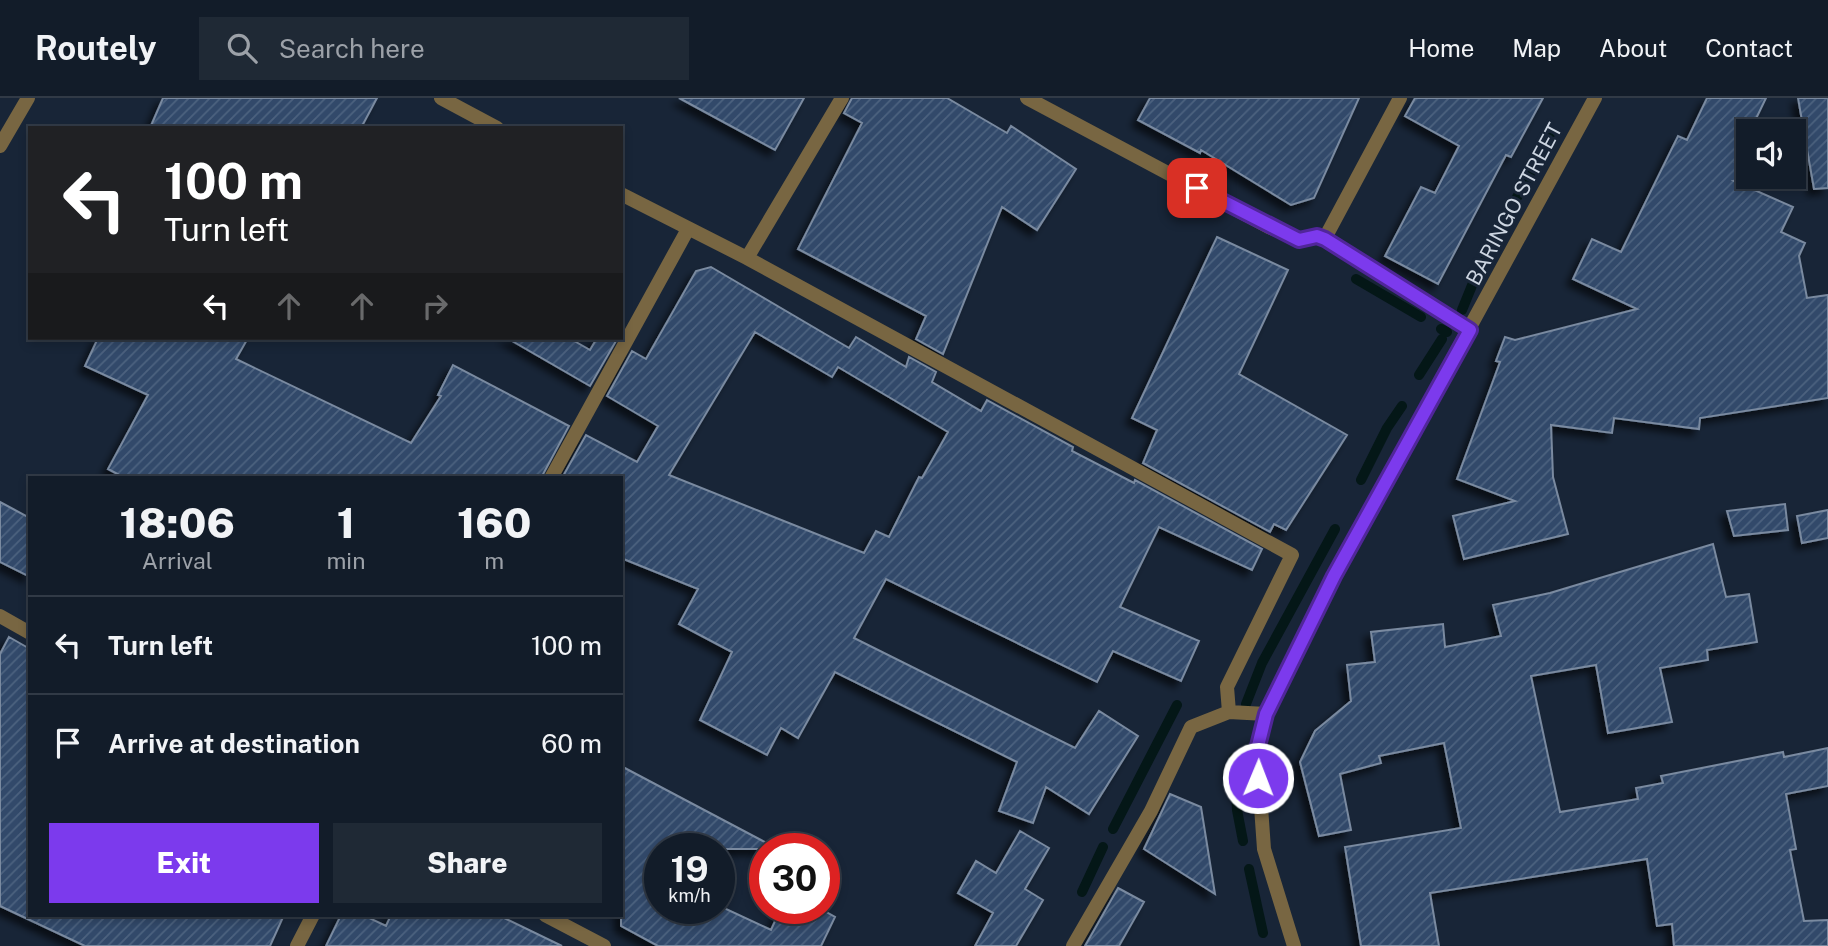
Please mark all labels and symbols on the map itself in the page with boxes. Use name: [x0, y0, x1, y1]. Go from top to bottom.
street label: BARINGO STREET: [1461, 119, 1567, 289]
pin: [1167, 158, 1227, 218]
position arrow: [1221, 741, 1295, 815]
speed limit sign: 30: [749, 833, 840, 924]

